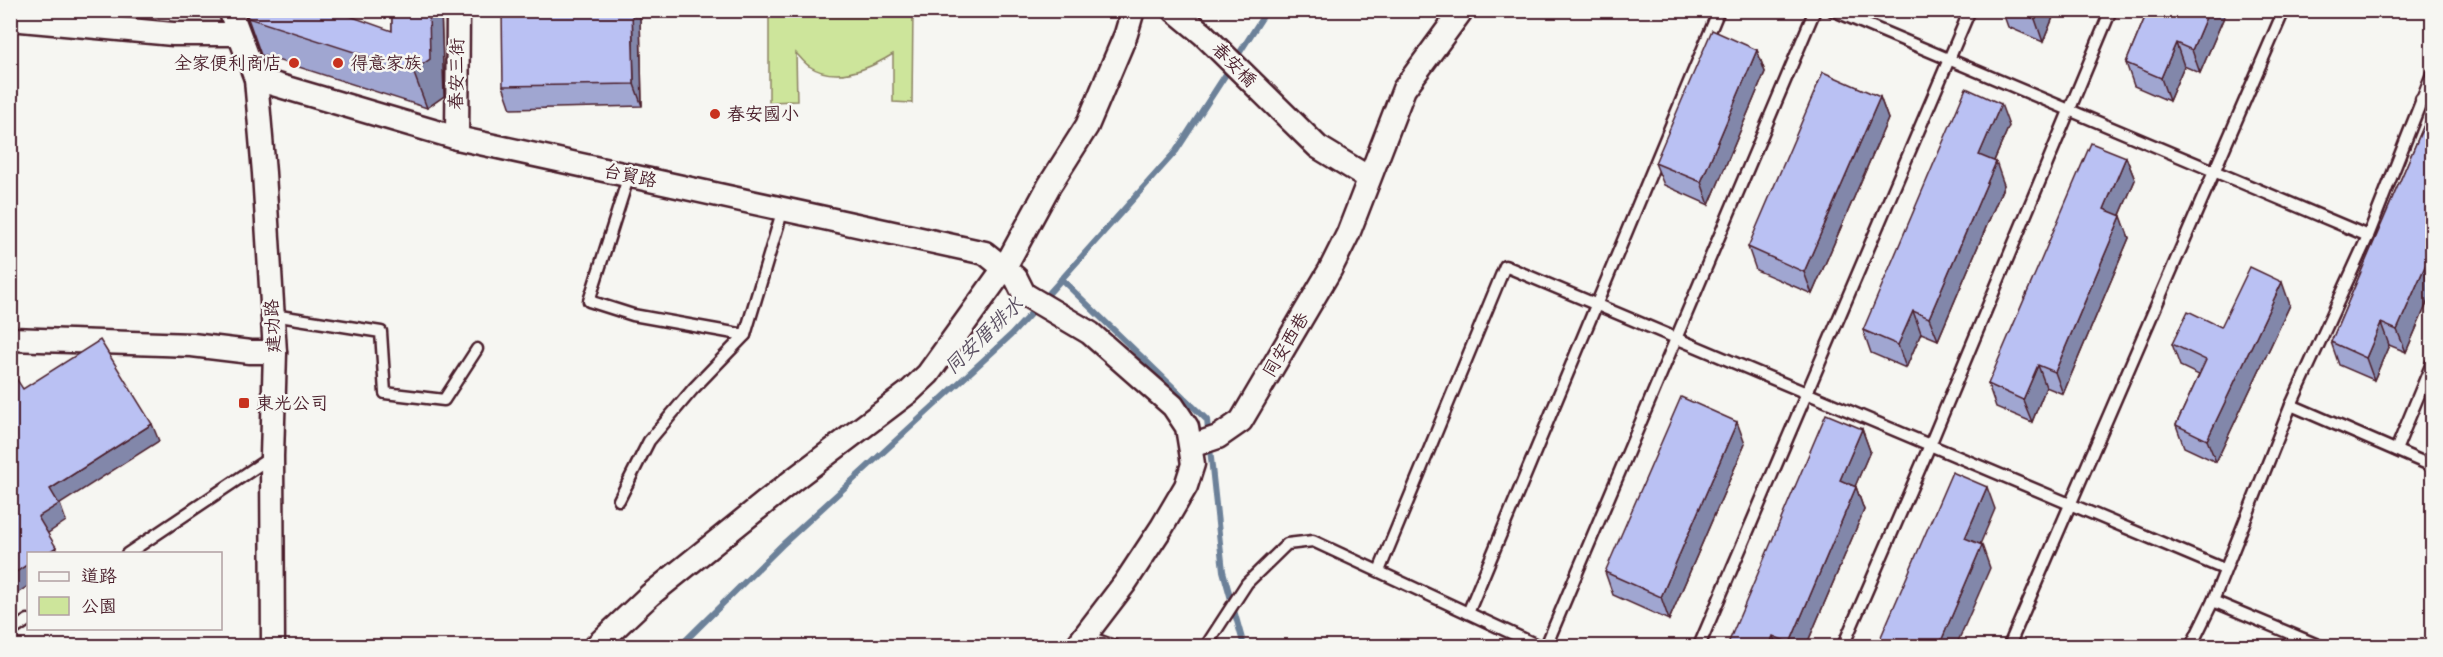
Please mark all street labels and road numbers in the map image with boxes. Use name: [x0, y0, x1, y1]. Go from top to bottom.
street label: 春安三街: [446, 38, 468, 110]
street label: 春安橋: [1207, 38, 1261, 92]
street label: 台貿路: [601, 160, 659, 192]
street label: 建功路: [261, 298, 285, 354]
street label: 同安西巷: [1258, 309, 1314, 381]

